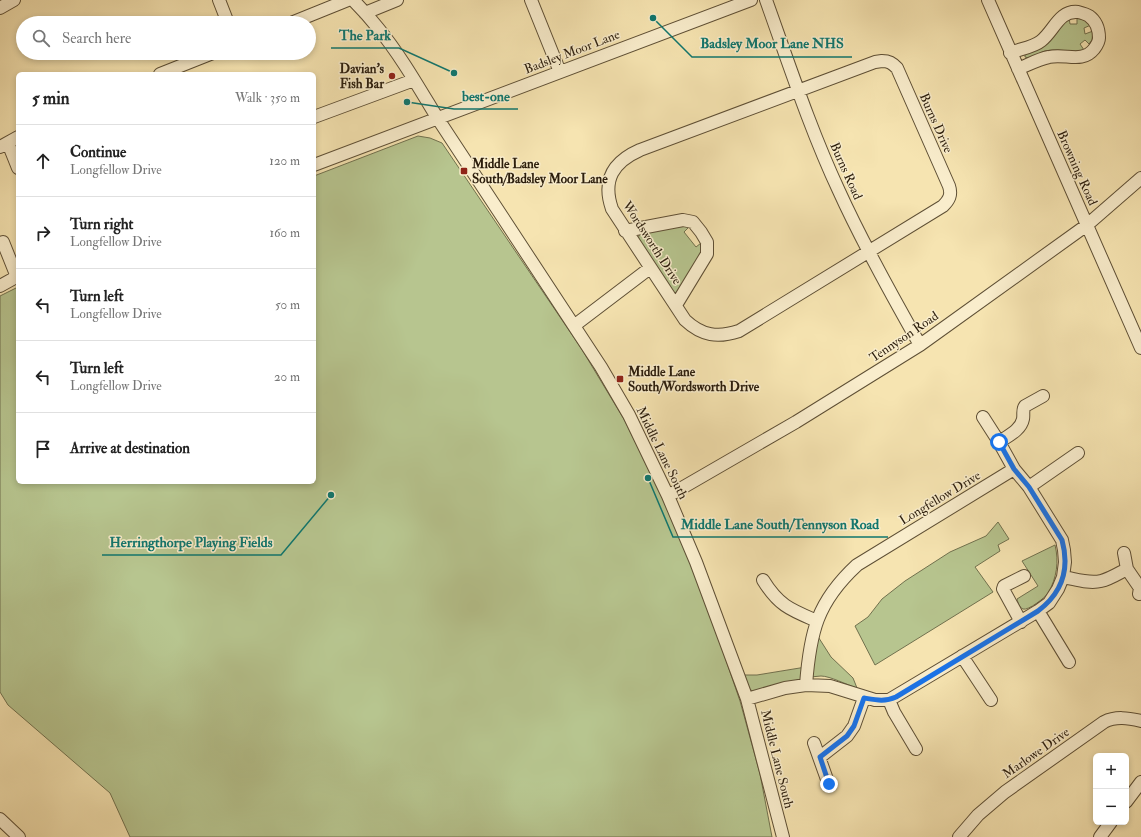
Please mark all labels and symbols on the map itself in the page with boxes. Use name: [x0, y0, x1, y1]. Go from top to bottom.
callout: The Park: [331, 22, 399, 48]
street label: Badsley Moor Lane: [522, 26, 623, 79]
text: The Park: [338, 27, 391, 44]
callout: Badsley Moor Lane NHS: [692, 31, 852, 57]
text: Badsley Moor Lane NHS: [700, 35, 844, 53]
place label: Davian's Fish Bar: [340, 61, 385, 92]
marker: Davian's Fish Bar: [387, 71, 397, 81]
callout: best-one: [454, 83, 518, 109]
text: best-one: [461, 88, 510, 105]
street label: Burns Drive: [916, 91, 957, 156]
street label: Browning Road: [1053, 128, 1101, 209]
street label: Burns Road: [826, 140, 866, 203]
place label: Middle Lane South/Badsley Moor Lane: [471, 156, 608, 188]
marker: Middle Lane South/Badsley Moor Lane: [459, 166, 469, 176]
street label: Wordsworth Drive: [618, 197, 685, 288]
street label: Tennyson Road: [866, 308, 943, 367]
place label: Middle Lane South/Wordsworth Drive: [627, 364, 760, 395]
marker: Middle Lane South/Wordsworth Drive: [615, 374, 625, 384]
street label: Middle Lane South: [633, 404, 691, 502]
route start: [990, 433, 1008, 451]
street label: Longfellow Drive: [897, 467, 984, 528]
callout: Middle Lane South/Tennyson Road: [673, 511, 888, 537]
text: Middle Lane South/Tennyson Road: [680, 516, 879, 534]
callout: Herringthorpe Playing Fields: [102, 529, 281, 555]
text: Herringthorpe Playing Fields: [110, 534, 273, 552]
street label: Middle Lane South: [757, 708, 797, 810]
street label: Marlowe Drive: [999, 724, 1073, 782]
route end: [820, 775, 838, 793]

